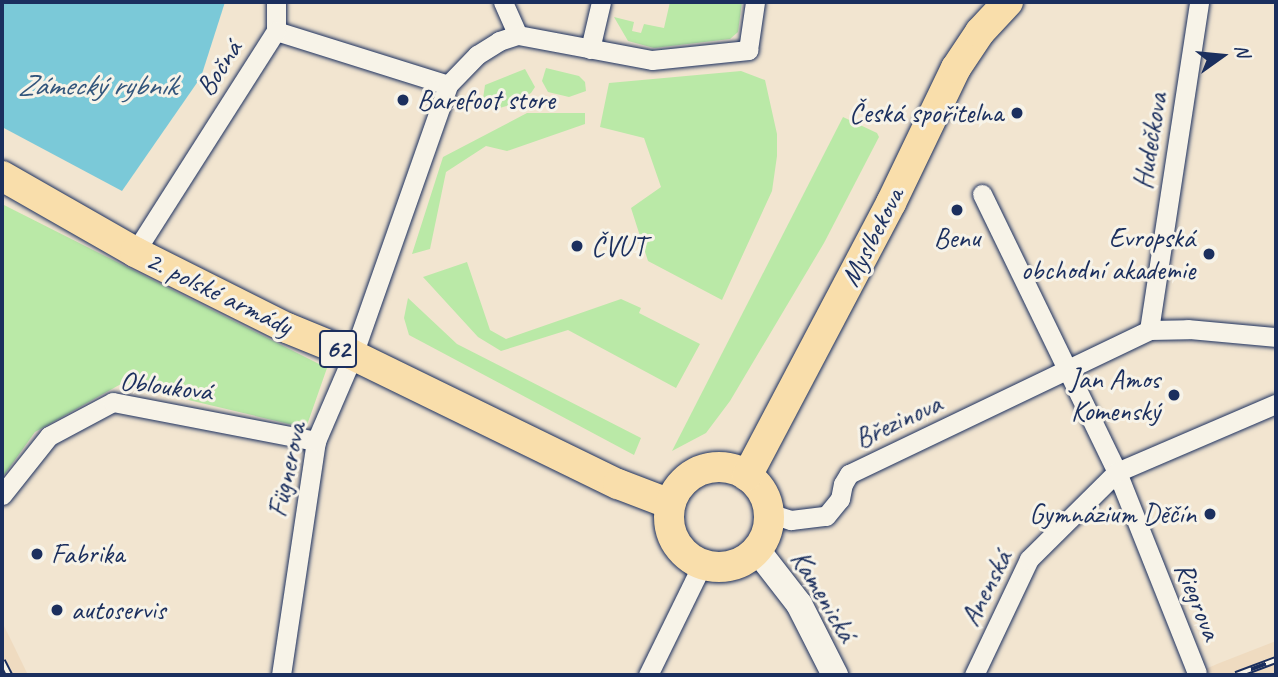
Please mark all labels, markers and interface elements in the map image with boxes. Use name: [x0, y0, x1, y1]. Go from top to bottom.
north arrow: [1187, 21, 1257, 91]
street label: Bočná: [189, 34, 249, 102]
text: N: [1229, 42, 1255, 59]
water label: Zámecký rybník: [18, 67, 176, 103]
place label: Barefoot store: [417, 83, 555, 117]
street label: Hudečkova: [1126, 90, 1174, 192]
marker: Barefoot store: [395, 92, 411, 108]
place label: Česká spořitelna: [849, 96, 1003, 130]
marker: Česká spořitelna: [1009, 105, 1025, 121]
street label: Myslbekova: [833, 182, 911, 292]
marker: Benu: [949, 202, 965, 218]
place label: Benu: [934, 221, 980, 255]
place label: Evropská obchodní akademie: [1021, 221, 1195, 287]
place label: ČVUT: [591, 229, 646, 263]
marker: ČVUT: [569, 238, 585, 254]
street label: 2. polské armády: [141, 243, 297, 343]
marker: Evropská obchodní akademie: [1201, 246, 1217, 262]
road number: 62: [319, 326, 357, 372]
place label: Jan Amos Komenský: [1070, 362, 1160, 428]
street label: Oblouková: [118, 364, 214, 408]
street label: Březinova: [849, 386, 947, 456]
marker: Jan Amos Komenský: [1166, 387, 1182, 403]
street label: Fügnerova: [261, 420, 313, 520]
place label: Gymnázium Děčín: [1029, 497, 1196, 531]
marker: Gymnázium Děčín: [1202, 506, 1218, 522]
place label: Fabrika: [51, 537, 124, 571]
street label: Kamenická: [784, 544, 864, 648]
street label: Anenská: [953, 545, 1019, 631]
marker: Fabrika: [29, 546, 45, 562]
street label: Riegrova: [1167, 557, 1229, 645]
place label: autoservis: [71, 593, 166, 627]
marker: autoservis: [49, 602, 65, 618]

